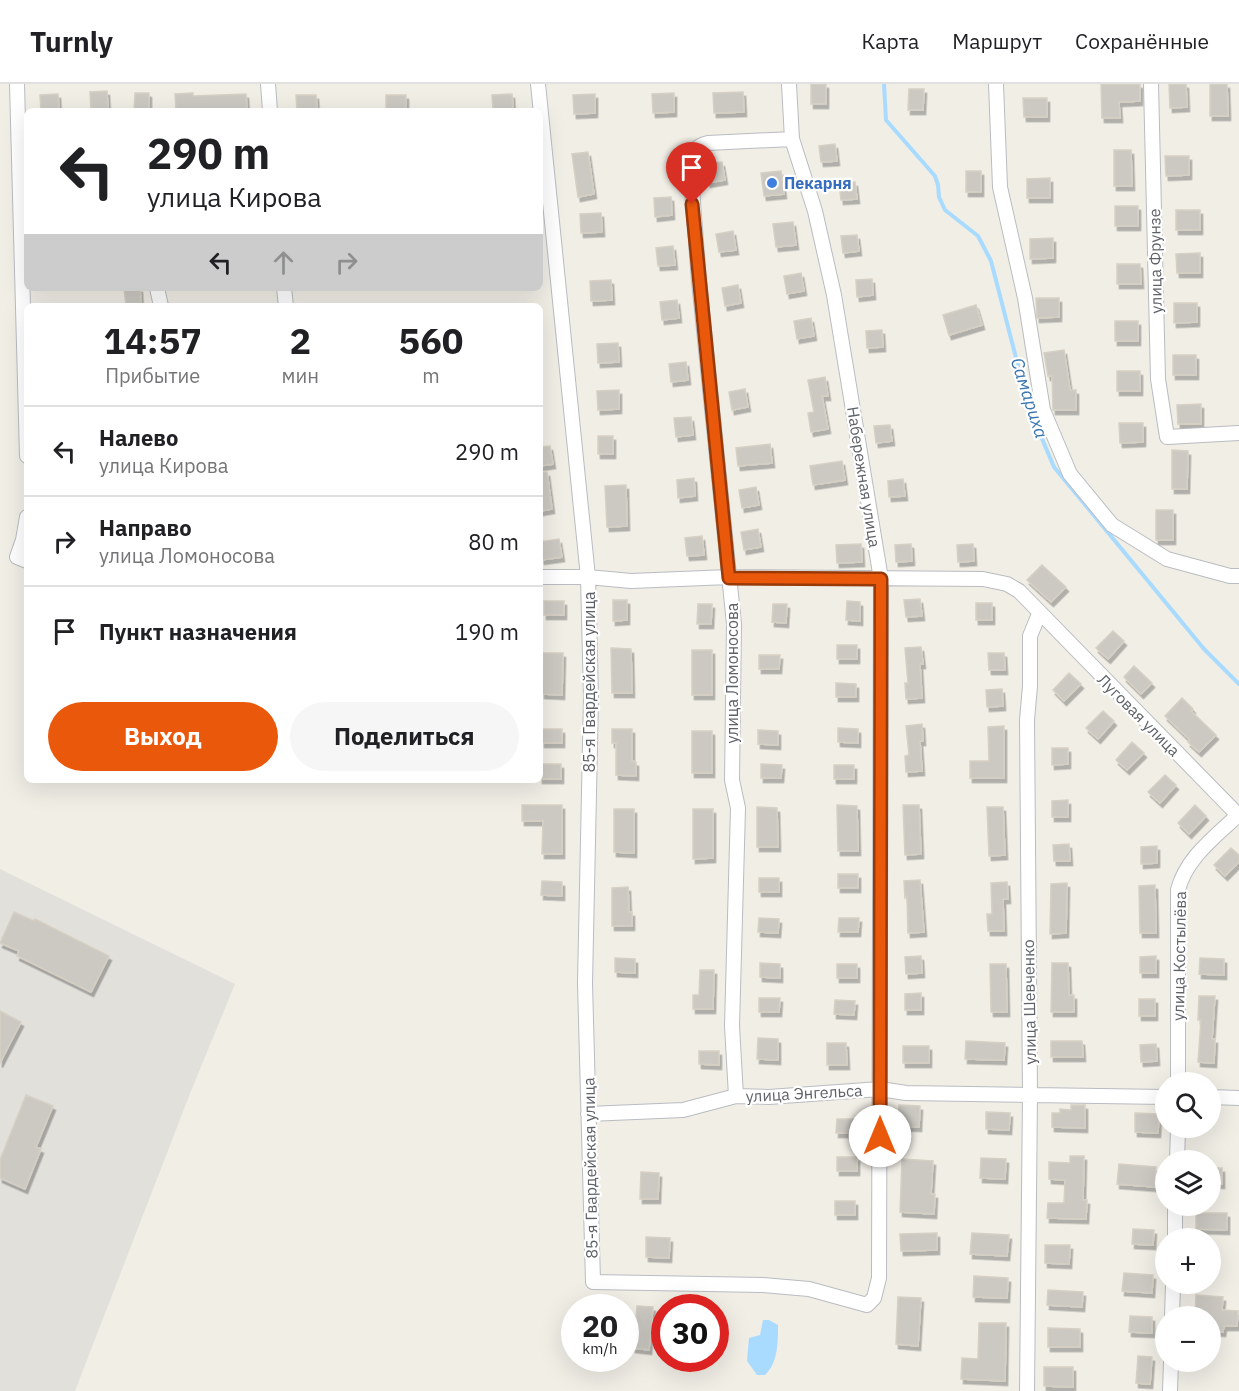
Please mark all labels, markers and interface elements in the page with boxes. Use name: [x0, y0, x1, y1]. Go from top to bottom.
text: Turnly: [30, 23, 113, 60]
text: Карта: [861, 27, 919, 55]
text: Маршрут: [952, 27, 1042, 55]
text: Сохранённые: [1075, 27, 1209, 55]
text: 290 m: [147, 126, 270, 181]
icon: left: [48, 132, 126, 210]
pin: [666, 142, 717, 204]
icon: arrive: [675, 151, 708, 184]
place label: Пекарня: [784, 173, 852, 193]
marker: Пекарня: [765, 176, 779, 190]
text: улица Кирова: [147, 179, 322, 214]
street label: улица Фрунзе: [1144, 208, 1166, 314]
icon: left: [204, 246, 237, 279]
icon: ahead: [267, 246, 300, 279]
icon: right: [330, 246, 363, 279]
text: 14:57: [104, 317, 202, 364]
text: 2: [289, 317, 311, 364]
text: 560: [399, 317, 463, 364]
water label: Самариха: [1006, 355, 1053, 441]
text: Прибытие: [105, 362, 200, 389]
text: мин: [282, 362, 319, 389]
text: m: [422, 362, 440, 389]
street label: Набережная улица: [843, 405, 885, 549]
text: Налево: [99, 423, 178, 452]
icon: left: [48, 435, 81, 468]
text: 290 m: [455, 437, 519, 466]
text: улица Кирова: [99, 452, 228, 479]
text: Направо: [99, 513, 192, 542]
icon: right: [48, 525, 81, 558]
text: 80 m: [468, 527, 519, 556]
text: улица Ломоносова: [99, 542, 275, 569]
street label: 85-я Гвардейская улица: [579, 591, 599, 773]
street label: улица Ломоносова: [722, 602, 742, 743]
icon: arrive: [48, 615, 81, 648]
text: Пункт назначения: [99, 617, 297, 646]
text: 190 m: [455, 617, 519, 646]
street label: Луговая улица: [1094, 670, 1185, 761]
button: Выход: [48, 702, 278, 771]
button: Поделиться: [290, 702, 519, 771]
street label: улица Костылёва: [1168, 891, 1190, 1021]
street label: улица Шевченко: [1018, 939, 1040, 1065]
map controls: [1155, 1072, 1221, 1372]
button: search: [1155, 1072, 1221, 1138]
street label: 85-я Гвардейская улица: [578, 1077, 602, 1259]
street label: улица Энгельса: [745, 1080, 863, 1106]
position arrow: [848, 1104, 912, 1168]
button: layers: [1155, 1150, 1221, 1216]
button: +: [1155, 1228, 1221, 1294]
speed limit sign: 30: [651, 1294, 729, 1372]
text: 20: [582, 1306, 618, 1345]
button: −: [1155, 1306, 1221, 1372]
text: km/h: [582, 1339, 618, 1358]

